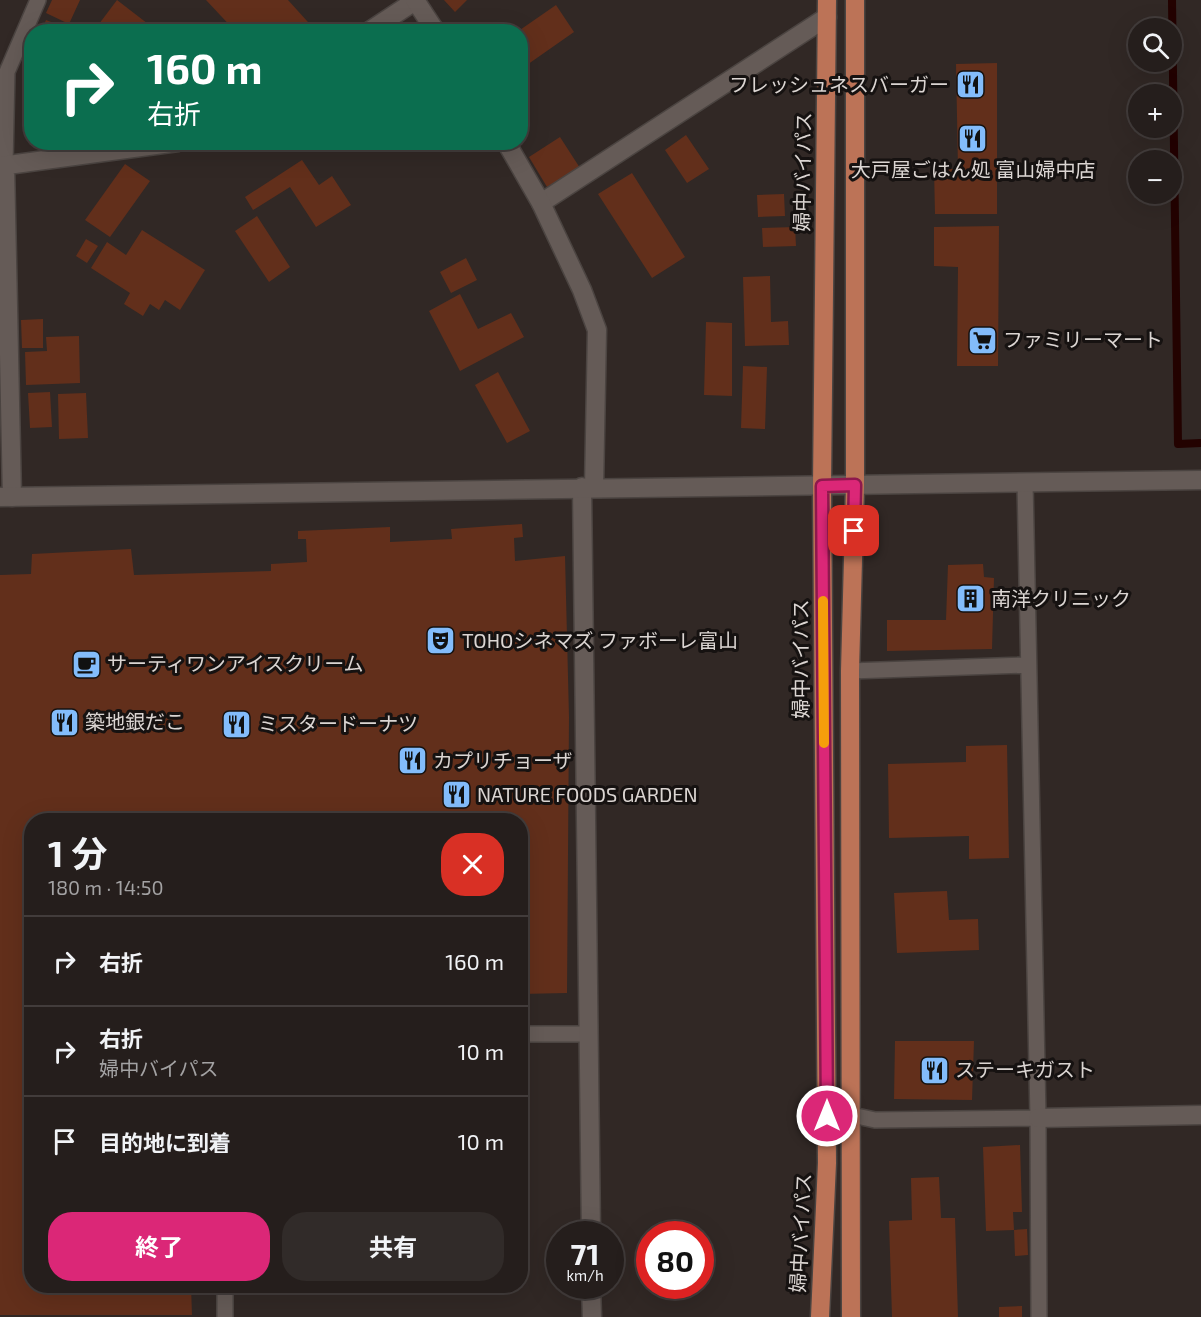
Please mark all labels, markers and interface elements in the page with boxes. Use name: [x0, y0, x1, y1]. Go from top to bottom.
map controls: [1128, 18, 1182, 204]
button: search: [1128, 18, 1182, 72]
text: 160 m: [147, 42, 263, 92]
icon: right: [48, 48, 126, 126]
restaurant icon: フレッシュネスバーガー: [954, 69, 986, 101]
place label: フレッシュネスバーガー: [729, 72, 949, 96]
button: +: [1128, 84, 1182, 138]
text: 右折: [147, 97, 201, 129]
street label: 婦中バイパス: [789, 112, 815, 232]
restaurant icon: 大戸屋ごはん処 富山婦中店: [957, 123, 989, 155]
button: −: [1128, 150, 1182, 204]
place label: 大戸屋ごはん処 富山婦中店: [851, 157, 1095, 181]
supermarket icon: ファミリーマート: [966, 324, 998, 356]
place label: ファミリーマート: [1003, 327, 1163, 351]
pin: [828, 505, 879, 556]
icon: arrive: [837, 514, 870, 547]
building icon: 南洋クリニック: [954, 583, 986, 615]
place label: 南洋クリニック: [991, 586, 1131, 610]
street label: 婦中バイパス: [788, 599, 812, 719]
theatre icon: TOHOシネマズ ファボーレ富山: [425, 625, 457, 657]
place label: TOHOシネマズ ファボーレ富山: [462, 628, 738, 652]
cafe icon: サーティワンアイスクリーム: [70, 648, 102, 680]
place label: サーティワンアイスクリーム: [107, 651, 364, 675]
restaurant icon: 築地銀だこ: [48, 706, 80, 738]
restaurant icon: ミスタードーナツ: [221, 708, 253, 740]
place label: 築地銀だこ: [85, 709, 185, 733]
place label: ミスタードーナツ: [258, 711, 418, 735]
restaurant icon: カプリチョーザ: [396, 745, 428, 777]
place label: カプリチョーザ: [433, 748, 573, 772]
restaurant icon: NATURE FOODS GARDEN: [440, 779, 472, 811]
place label: NATURE FOODS GARDEN: [477, 782, 698, 806]
text: 1 分: [48, 831, 107, 874]
button: close: [441, 833, 504, 896]
text: 180 m · 14:50: [48, 875, 164, 899]
icon: right: [48, 945, 81, 978]
text: 160 m: [445, 948, 504, 974]
text: 右折: [99, 949, 143, 975]
text: 右折: [99, 1025, 143, 1051]
icon: right: [48, 1035, 81, 1068]
text: 10 m: [458, 1038, 504, 1064]
restaurant icon: ステーキガスト: [918, 1054, 950, 1086]
text: 婦中バイパス: [99, 1056, 219, 1080]
place label: ステーキガスト: [955, 1057, 1095, 1081]
position arrow: [795, 1084, 859, 1148]
icon: arrive: [48, 1125, 81, 1158]
text: 10 m: [458, 1128, 504, 1154]
text: 目的地に到着: [99, 1129, 231, 1155]
street label: 婦中バイパス: [785, 1173, 815, 1293]
button: 終了: [48, 1212, 270, 1281]
button: 共有: [282, 1212, 504, 1281]
speed limit sign: 80: [636, 1221, 714, 1299]
text: 71: [571, 1235, 599, 1271]
text: km/h: [566, 1266, 604, 1284]

